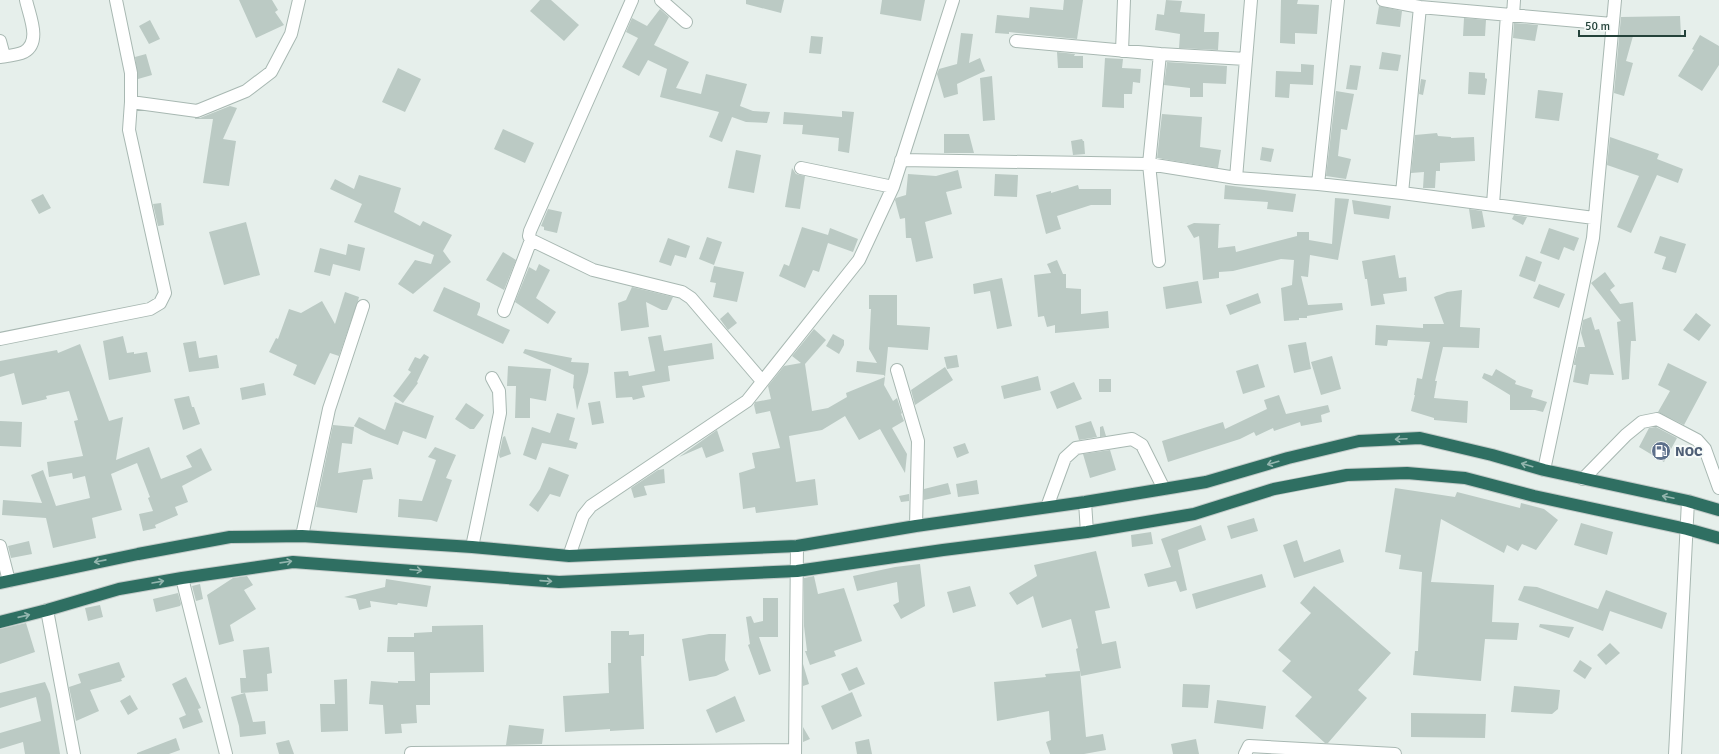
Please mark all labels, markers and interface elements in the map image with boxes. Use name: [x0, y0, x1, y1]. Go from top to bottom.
scale bar: [1579, 12, 1685, 38]
text: 50 m: [1585, 19, 1610, 34]
one-way arrow: [1395, 435, 1408, 443]
fuel station icon: NOC: [1650, 440, 1672, 462]
place label: NOC: [1675, 443, 1703, 460]
one-way arrow: [1267, 460, 1280, 467]
one-way arrow: [1521, 461, 1534, 468]
one-way arrow: [1661, 492, 1674, 500]
one-way arrow: [93, 558, 106, 566]
one-way arrow: [279, 559, 292, 566]
one-way arrow: [409, 567, 422, 574]
one-way arrow: [151, 578, 164, 586]
one-way arrow: [539, 578, 552, 585]
one-way arrow: [17, 611, 30, 619]

